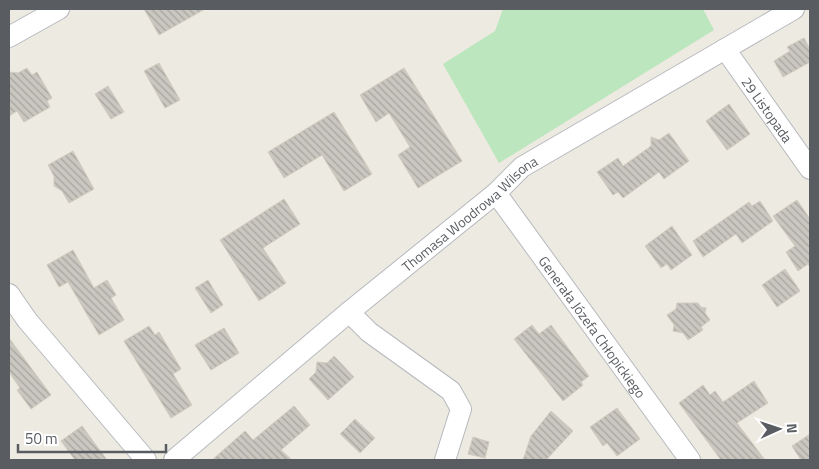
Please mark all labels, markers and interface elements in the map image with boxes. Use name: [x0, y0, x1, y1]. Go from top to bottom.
street label: 29 Listopada: [737, 72, 798, 147]
street label: Thomasa Woodrowa Wilsona: [397, 150, 541, 276]
street label: Generała Józefa Chłopickiego: [534, 251, 652, 402]
north arrow: [754, 404, 804, 454]
scale bar: [18, 422, 165, 454]
text: N: [782, 423, 803, 434]
text: 50 m: [25, 427, 58, 450]

